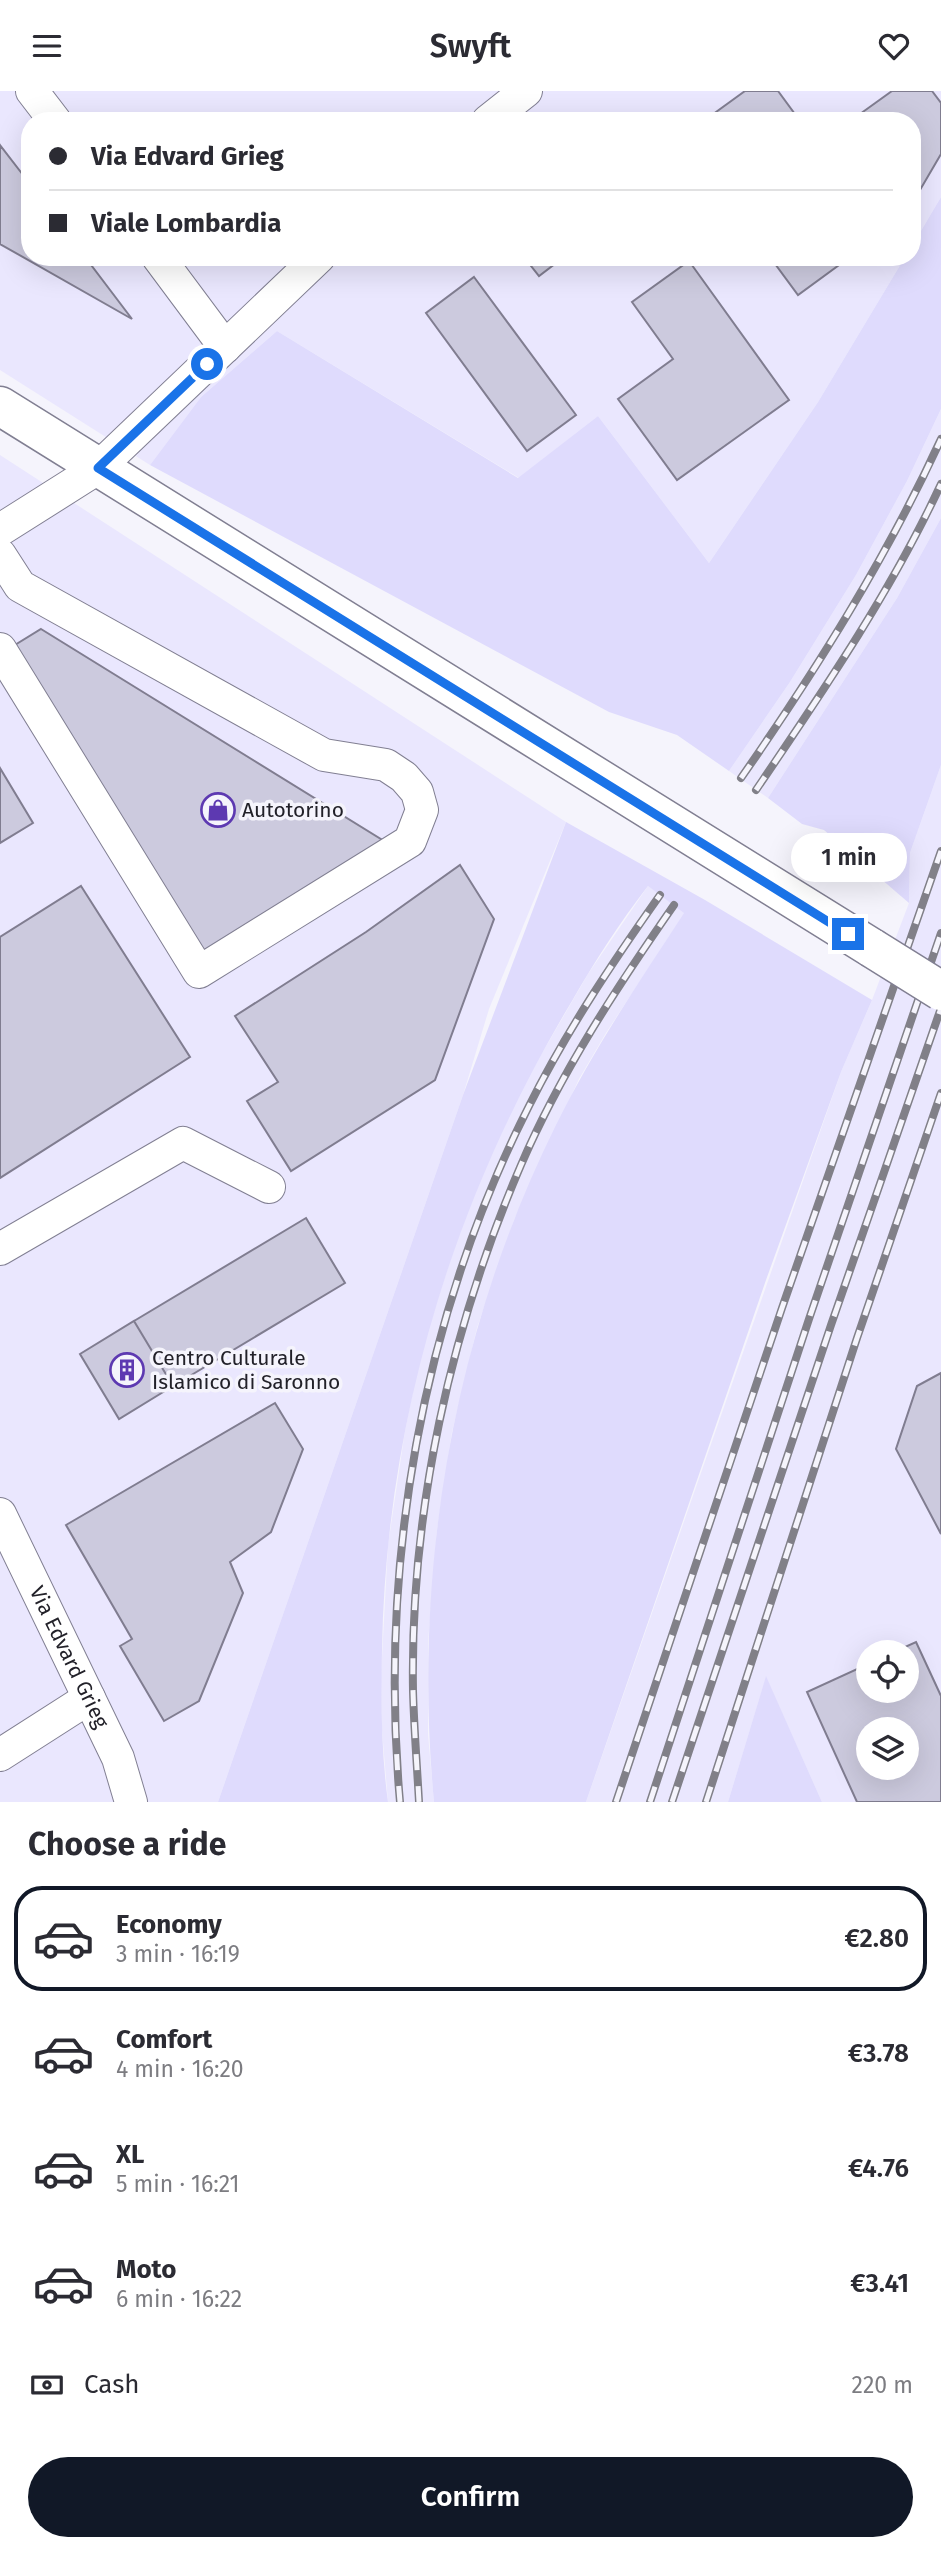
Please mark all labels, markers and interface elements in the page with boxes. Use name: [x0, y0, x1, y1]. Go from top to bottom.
icon: menu: [28, 27, 66, 65]
text: Swyft: [430, 27, 511, 65]
icon: heart: [875, 27, 913, 65]
text: Via Edvard Grieg: [91, 141, 284, 172]
text: Viale Lombardia: [91, 208, 281, 239]
route start: [191, 348, 223, 380]
shop icon: Autotorino: [199, 791, 237, 829]
place label: Autotorino: [242, 797, 344, 823]
callout: 1 min: [790, 833, 906, 881]
text: 1 min: [821, 843, 877, 871]
route end: [832, 918, 864, 950]
place label: Centro Culturale Islamico di Saronno: [152, 1345, 340, 1395]
building icon: Centro Culturale Islamico di Saronno: [108, 1351, 146, 1389]
street label: Via Edvard Grieg: [24, 1582, 115, 1733]
map controls: [856, 1640, 919, 1780]
button: locate: [856, 1640, 919, 1703]
button: layers: [856, 1717, 919, 1780]
text: Choose a ride: [28, 1825, 226, 1863]
icon: car: [32, 1907, 95, 1970]
text: Economy: [116, 1909, 222, 1940]
text: €2.80: [844, 1923, 909, 1954]
text: 3 min · 16:19: [116, 1940, 240, 1968]
icon: car: [32, 2022, 95, 2085]
text: Comfort: [116, 2024, 212, 2055]
text: €3.78: [848, 2038, 909, 2069]
text: 4 min · 16:20: [116, 2055, 244, 2083]
icon: car: [32, 2137, 95, 2200]
text: XL: [116, 2139, 144, 2170]
text: €4.76: [848, 2153, 909, 2184]
text: 5 min · 16:21: [116, 2170, 240, 2198]
icon: car: [32, 2252, 95, 2315]
text: Moto: [116, 2254, 176, 2285]
text: €3.41: [850, 2268, 909, 2299]
text: 6 min · 16:22: [116, 2285, 242, 2313]
icon: cash: [28, 2366, 66, 2404]
text: Cash: [84, 2369, 140, 2400]
text: 220 m: [852, 2371, 913, 2399]
button: Confirm: [28, 2457, 913, 2537]

